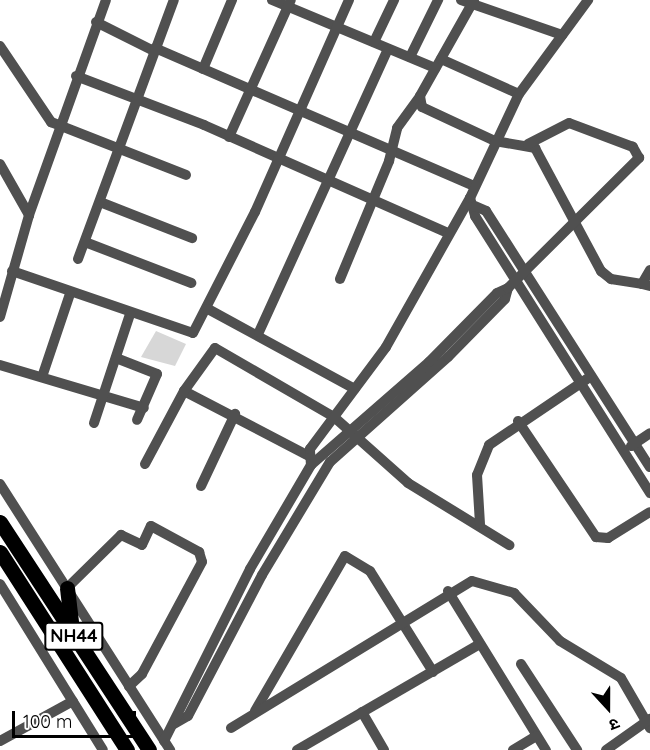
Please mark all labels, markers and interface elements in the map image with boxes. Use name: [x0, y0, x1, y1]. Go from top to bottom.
road number: NH44: [44, 621, 104, 651]
north arrow: [578, 678, 638, 738]
scale bar: [15, 699, 140, 737]
text: 100 m: [23, 710, 72, 733]
text: उ: [606, 714, 622, 736]

